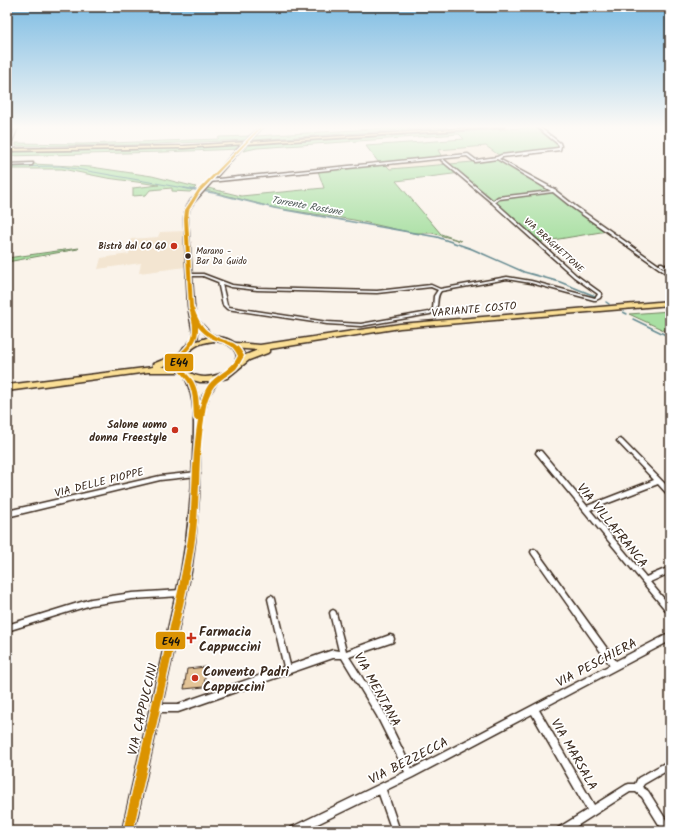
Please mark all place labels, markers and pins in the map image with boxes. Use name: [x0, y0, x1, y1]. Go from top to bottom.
place label: Bistrò dal CO GO: [98, 239, 166, 254]
marker: Bistrò dal CO GO: [169, 241, 179, 251]
place label: Marano - Bar Da Guido: [196, 244, 247, 269]
marker: Marano - Bar Da Guido: [183, 251, 193, 261]
place label: Salone uomo donna Freestyle: [89, 416, 168, 447]
marker: Salone uomo donna Freestyle: [170, 425, 180, 435]
place label: Farmacia Cappuccini: [199, 622, 261, 658]
marker: Farmacia Cappuccini: [186, 633, 196, 643]
place label: Convento Padri Cappuccini: [203, 662, 289, 698]
marker: Convento Padri Cappuccini: [190, 673, 200, 683]

